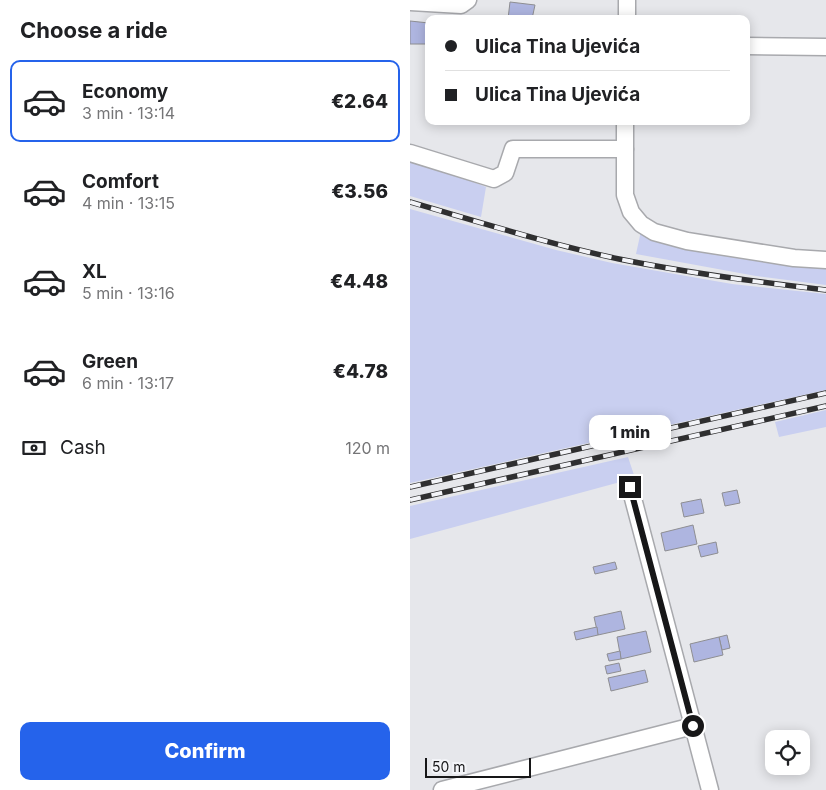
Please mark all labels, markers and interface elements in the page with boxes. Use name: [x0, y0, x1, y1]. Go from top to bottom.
text: Choose a ride: [20, 17, 168, 43]
text: Ulica Tina Ujevića: [475, 35, 640, 58]
icon: car: [22, 79, 67, 124]
text: Economy: [82, 80, 168, 103]
text: Ulica Tina Ujevića: [475, 83, 640, 106]
text: €2.64: [331, 90, 388, 113]
text: 3 min · 13:14: [82, 103, 175, 123]
icon: car: [22, 169, 67, 214]
text: Comfort: [82, 170, 159, 193]
text: €3.56: [331, 180, 388, 203]
text: 4 min · 13:15: [82, 193, 175, 213]
icon: car: [22, 259, 67, 304]
text: XL: [82, 260, 107, 283]
text: €4.48: [330, 270, 388, 293]
text: 5 min · 13:16: [82, 283, 175, 303]
icon: car: [22, 349, 67, 394]
text: Green: [82, 350, 138, 373]
text: €4.78: [333, 360, 388, 383]
text: 6 min · 13:17: [82, 373, 174, 393]
callout: 1 min: [589, 414, 671, 450]
text: 1 min: [610, 422, 650, 442]
icon: cash: [20, 434, 48, 462]
text: Cash: [60, 436, 106, 459]
text: 120 m: [345, 438, 390, 458]
route end: [619, 476, 641, 498]
route start: [682, 715, 704, 737]
button: Confirm: [20, 722, 390, 780]
map controls: [765, 730, 810, 775]
button: locate: [765, 730, 810, 775]
scale bar: [425, 755, 531, 778]
text: 50 m: [432, 758, 466, 775]

